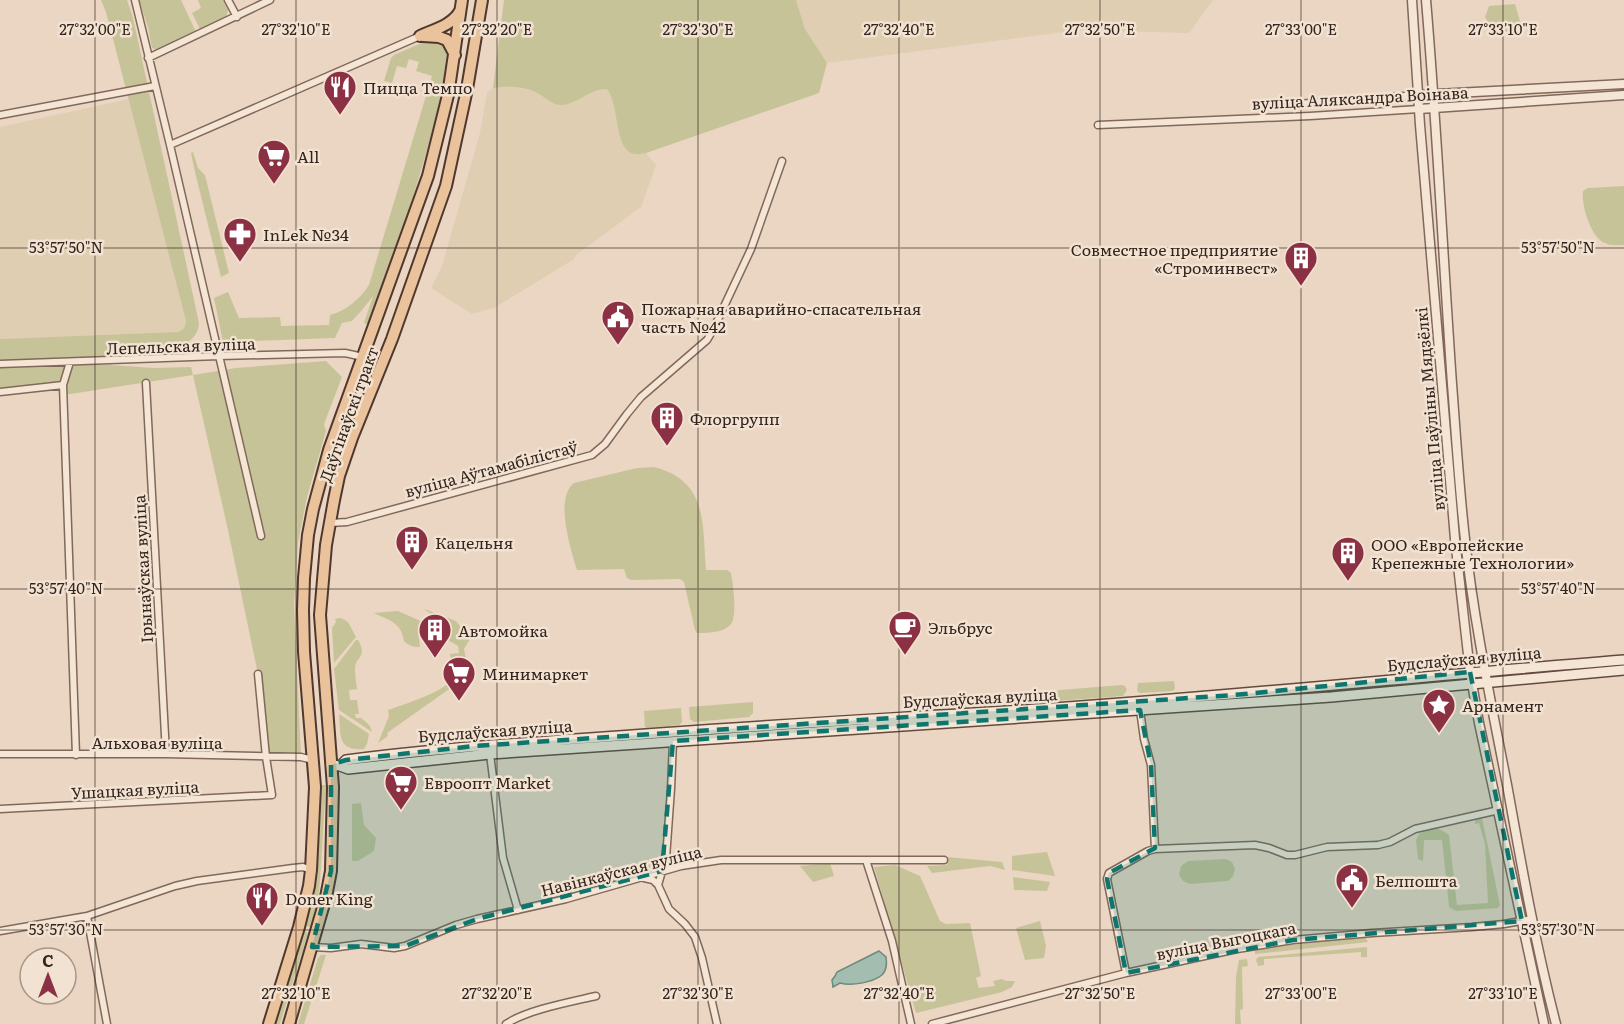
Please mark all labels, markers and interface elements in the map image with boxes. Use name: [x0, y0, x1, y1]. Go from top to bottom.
text: 27°32'00"E: [59, 17, 131, 40]
text: 27°32'10"E: [262, 17, 330, 40]
text: 27°32'20"E: [462, 17, 532, 40]
text: 27°32'30"E: [663, 17, 733, 40]
text: 27°32'40"E: [863, 17, 935, 40]
text: 27°32'50"E: [1065, 17, 1135, 40]
text: 27°33'00"E: [1265, 17, 1337, 40]
text: 27°33'10"E: [1468, 17, 1538, 40]
restaurant icon: Пицца Темпо: [322, 69, 358, 116]
place label: Пицца Темпо: [363, 75, 472, 99]
street label: вуліца Аляксандра Воінава: [1251, 79, 1469, 115]
supermarket icon: All: [256, 138, 292, 185]
place label: All: [297, 144, 319, 168]
pharmacy icon: InLek №34: [222, 216, 258, 263]
place label: InLek №34: [263, 222, 349, 246]
text: 53°57'50"N: [29, 235, 103, 258]
text: 53°57'50"N: [1521, 235, 1595, 258]
place label: Совместное предприятие «Строминвест»: [1071, 237, 1278, 279]
building icon: Совместное предприятие «Строминвест»: [1283, 240, 1319, 287]
place label: Пожарная аварийно-спасательная часть №42: [641, 296, 921, 338]
public building icon: Пожарная аварийно-спасательная часть №42: [600, 299, 636, 346]
street label: вуліца Паўліны Мядзёлкі: [1408, 306, 1450, 512]
street label: Лепельская вуліца: [106, 330, 257, 360]
street label: Даўгінаўскі тракт: [312, 343, 384, 485]
building icon: Флоргрупп: [649, 400, 685, 447]
place label: Флоргрупп: [690, 406, 780, 430]
street label: вуліца Аўтамабілістаў: [402, 433, 581, 503]
street label: Ірынаўская вуліца: [126, 494, 158, 644]
building icon: Кацельня: [394, 524, 430, 571]
place label: Кацельня: [435, 530, 513, 554]
place label: ООО «Европейские Крепежные Технологии»: [1371, 532, 1575, 574]
building icon: ООО «Европейские Крепежные Технологии»: [1330, 535, 1366, 582]
text: 53°57'40"N: [29, 576, 103, 599]
text: 53°57'40"N: [1521, 576, 1595, 599]
cafe icon: Эльбрус: [887, 609, 923, 656]
building icon: Автомойка: [417, 612, 453, 659]
place label: Эльбрус: [928, 615, 993, 639]
place label: Автомойка: [458, 618, 548, 642]
street label: Будслаўская вуліца: [1386, 639, 1543, 677]
supermarket icon: Минимаркет: [441, 655, 477, 702]
place label: Минимаркет: [482, 661, 588, 685]
street label: Будслаўская вуліца: [902, 681, 1058, 713]
place icon: Арнамент: [1421, 687, 1457, 734]
place label: Арнамент: [1462, 693, 1544, 717]
street label: Будслаўская вуліца: [417, 713, 573, 747]
street label: Альховая вуліца: [91, 730, 223, 754]
supermarket icon: Евроопт Market: [383, 764, 419, 811]
place label: Евроопт Market: [424, 770, 551, 794]
street label: Ушацкая вуліца: [70, 774, 200, 804]
street label: Навінкаўская вуліца: [538, 838, 704, 902]
public building icon: Белпошта: [1334, 862, 1370, 909]
place label: Белпошта: [1375, 868, 1458, 892]
restaurant icon: Doner King: [244, 880, 280, 927]
place label: Doner King: [285, 886, 373, 910]
street label: вуліца Выгоцкага: [1154, 915, 1298, 965]
text: 53°57'30"N: [29, 917, 103, 940]
text: 53°57'30"N: [1521, 917, 1595, 940]
north arrow: [18, 946, 78, 1006]
text: С: [42, 948, 54, 972]
text: 27°32'10"E: [262, 981, 330, 1004]
text: 27°32'20"E: [462, 981, 532, 1004]
text: 27°32'30"E: [663, 981, 733, 1004]
text: 27°32'40"E: [863, 981, 935, 1004]
text: 27°32'50"E: [1065, 981, 1135, 1004]
text: 27°33'00"E: [1265, 981, 1337, 1004]
text: 27°33'10"E: [1468, 981, 1538, 1004]

